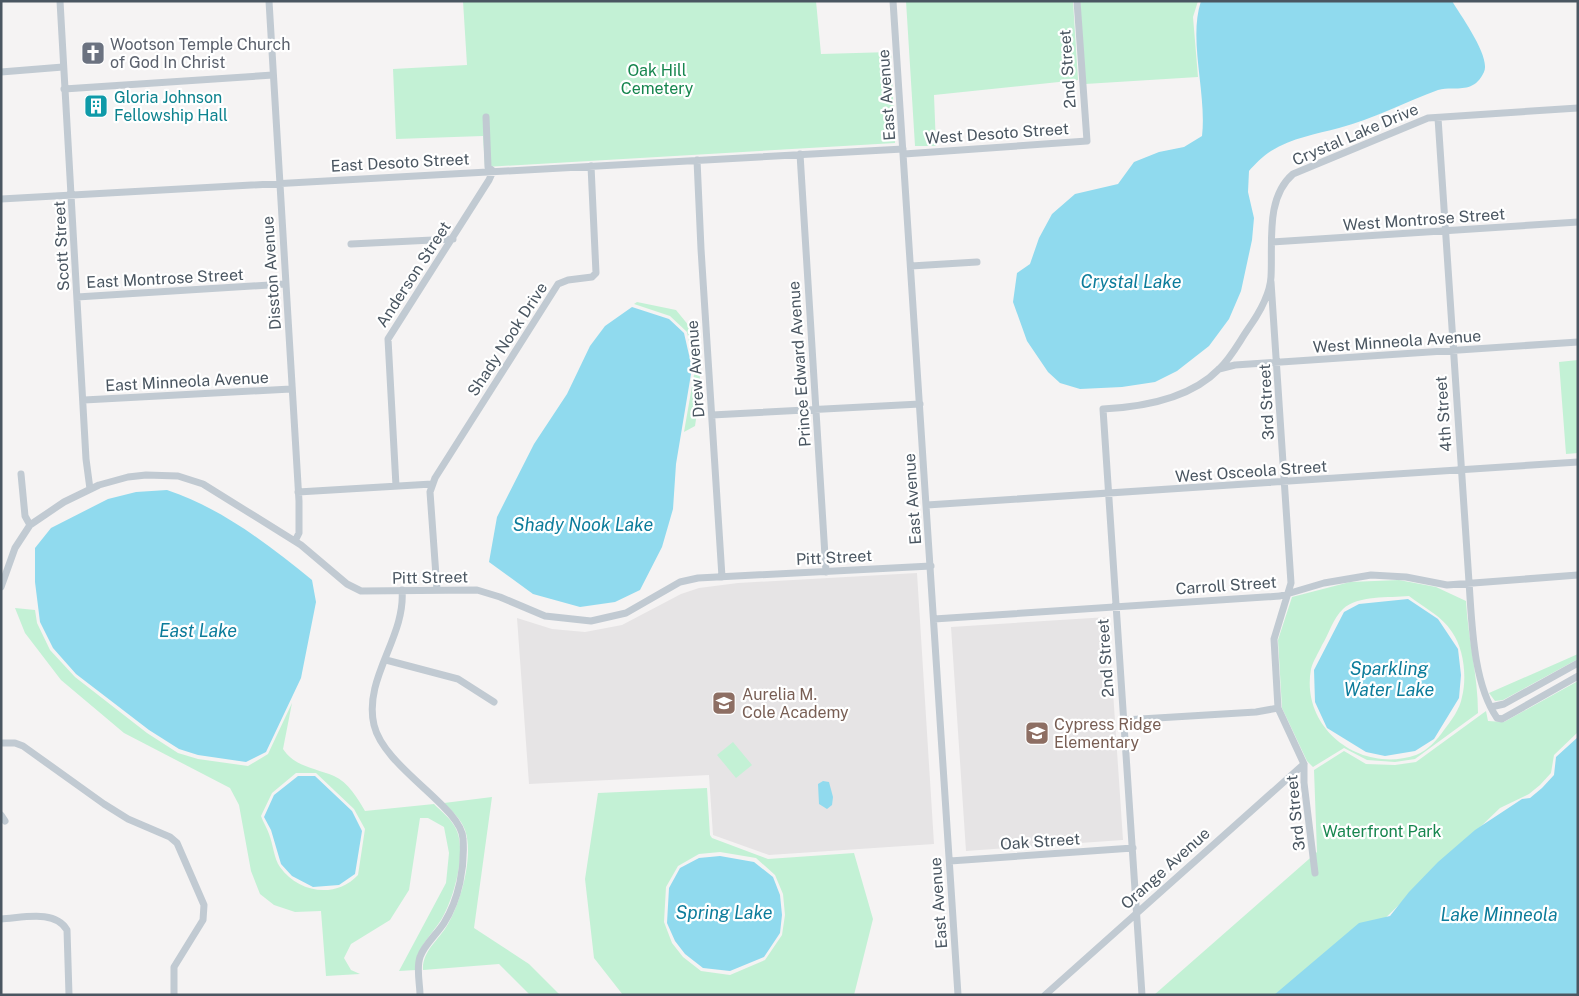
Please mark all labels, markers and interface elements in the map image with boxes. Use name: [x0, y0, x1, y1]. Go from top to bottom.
street label: 2nd Street: [1055, 29, 1080, 109]
place label: Wootson Temple Church of God In Christ: [110, 35, 290, 72]
church icon: Wootson Temple Church of God In Christ: [80, 40, 106, 66]
street label: East Avenue: [874, 49, 899, 141]
park label: Oak Hill Cemetery: [621, 61, 694, 98]
place label: Gloria Johnson Fellowship Hall: [114, 88, 228, 125]
building icon: Gloria Johnson Fellowship Hall: [83, 93, 109, 119]
street label: Crystal Lake Drive: [1289, 99, 1421, 170]
street label: West Desoto Street: [925, 119, 1070, 148]
street label: East Desoto Street: [330, 149, 470, 176]
street label: Scott Street: [50, 200, 73, 292]
street label: West Montrose Street: [1342, 204, 1506, 235]
street label: Disston Avenue: [258, 215, 285, 331]
street label: Anderson Street: [372, 218, 455, 331]
street label: East Montrose Street: [86, 265, 244, 292]
water label: Crystal Lake: [1081, 271, 1182, 292]
street label: Shady Nook Drive: [464, 279, 551, 400]
street label: Prince Edward Avenue: [784, 280, 815, 448]
street label: Drew Avenue: [683, 320, 708, 418]
street label: West Minneola Avenue: [1312, 326, 1482, 357]
street label: 3rd Street: [1255, 363, 1278, 441]
street label: East Minneola Avenue: [105, 368, 269, 395]
street label: 4th Street: [1431, 375, 1456, 453]
street label: East Avenue: [900, 453, 925, 545]
street label: West Osceola Street: [1174, 457, 1328, 486]
water label: Shady Nook Lake: [513, 514, 653, 535]
street label: Pitt Street: [795, 546, 873, 569]
street label: Pitt Street: [392, 567, 468, 588]
street label: Carroll Street: [1175, 572, 1277, 599]
street label: 2nd Street: [1093, 618, 1118, 698]
water label: East Lake: [159, 620, 237, 641]
water label: Sparkling Water Lake: [1344, 658, 1435, 700]
place label: Aurelia M. Cole Academy: [742, 685, 849, 722]
school or university icon: Aurelia M. Cole Academy: [711, 690, 737, 716]
place label: Cypress Ridge Elementary: [1054, 715, 1161, 752]
school or university icon: Cypress Ridge Elementary: [1024, 720, 1050, 746]
street label: 3rd Street: [1282, 774, 1309, 852]
park label: Waterfront Park: [1322, 822, 1442, 841]
street label: Orange Avenue: [1117, 823, 1214, 913]
street label: Oak Street: [999, 829, 1081, 854]
street label: East Avenue: [926, 857, 951, 949]
water label: Spring Lake: [675, 902, 773, 923]
water label: Lake Minneola: [1440, 904, 1558, 925]

